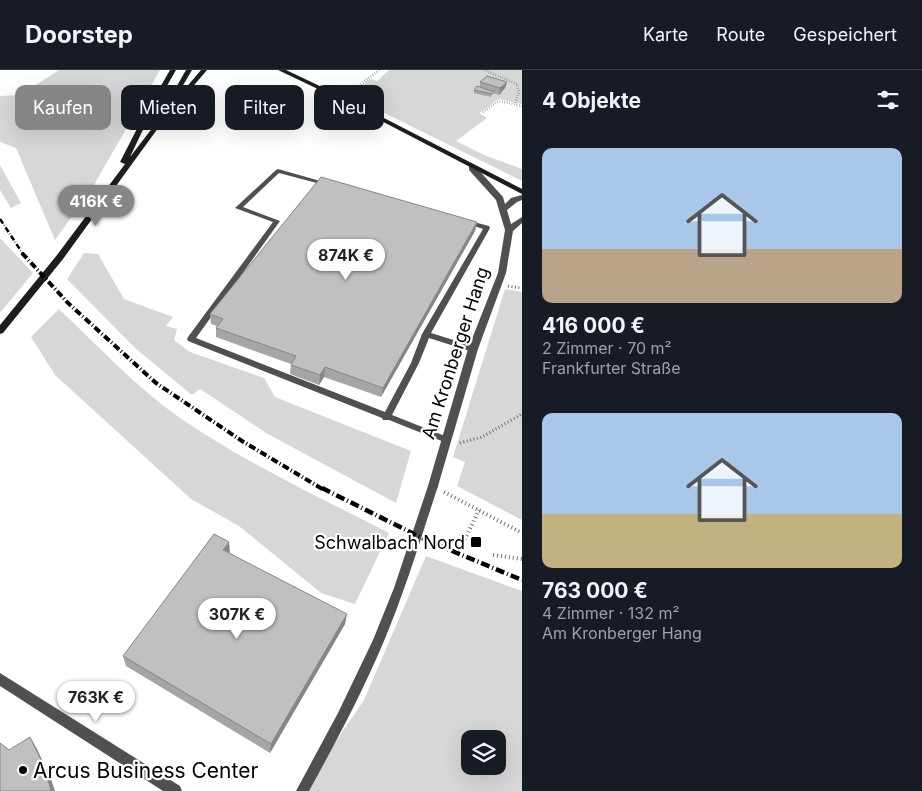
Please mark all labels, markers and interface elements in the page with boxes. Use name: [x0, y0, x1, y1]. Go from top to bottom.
text: Doorstep: [25, 20, 133, 49]
text: Karte: [643, 24, 688, 45]
text: Route: [716, 24, 765, 45]
text: Gespeichert: [793, 24, 897, 45]
chip: Kaufen: [15, 85, 111, 130]
chip: Mieten: [121, 85, 215, 130]
chip: Filter: [225, 85, 304, 130]
chip: Neu: [314, 85, 384, 130]
icon: filters: [874, 86, 902, 114]
text: 4 Objekte: [542, 88, 641, 113]
icon: home: [677, 180, 767, 270]
pin: 416K €: [55, 184, 137, 227]
text: 416K €: [69, 191, 123, 211]
pin: 874K €: [305, 238, 387, 281]
text: 874K €: [318, 245, 374, 265]
street label: Am Kronberger Hang: [417, 264, 493, 442]
text: 416 000 €: [542, 313, 645, 338]
text: 2 Zimmer · 70 m²: [542, 338, 672, 358]
text: Frankfurter Straße: [542, 358, 681, 378]
icon: home: [677, 445, 767, 535]
place label: Schwalbach Nord: [314, 532, 465, 553]
marker: Schwalbach Nord: [469, 535, 483, 549]
text: 763 000 €: [542, 578, 648, 603]
pin: 307K €: [196, 598, 278, 640]
text: 4 Zimmer · 132 m²: [542, 603, 680, 623]
text: 307K €: [209, 604, 265, 624]
text: Am Kronberger Hang: [542, 623, 702, 643]
pin: 763K €: [55, 680, 137, 723]
text: 763K €: [68, 687, 124, 707]
map controls: [461, 730, 506, 775]
button: layers: [461, 730, 506, 775]
place label: Arcus Business Center: [33, 758, 258, 783]
marker: Arcus Business Center: [17, 764, 29, 776]

